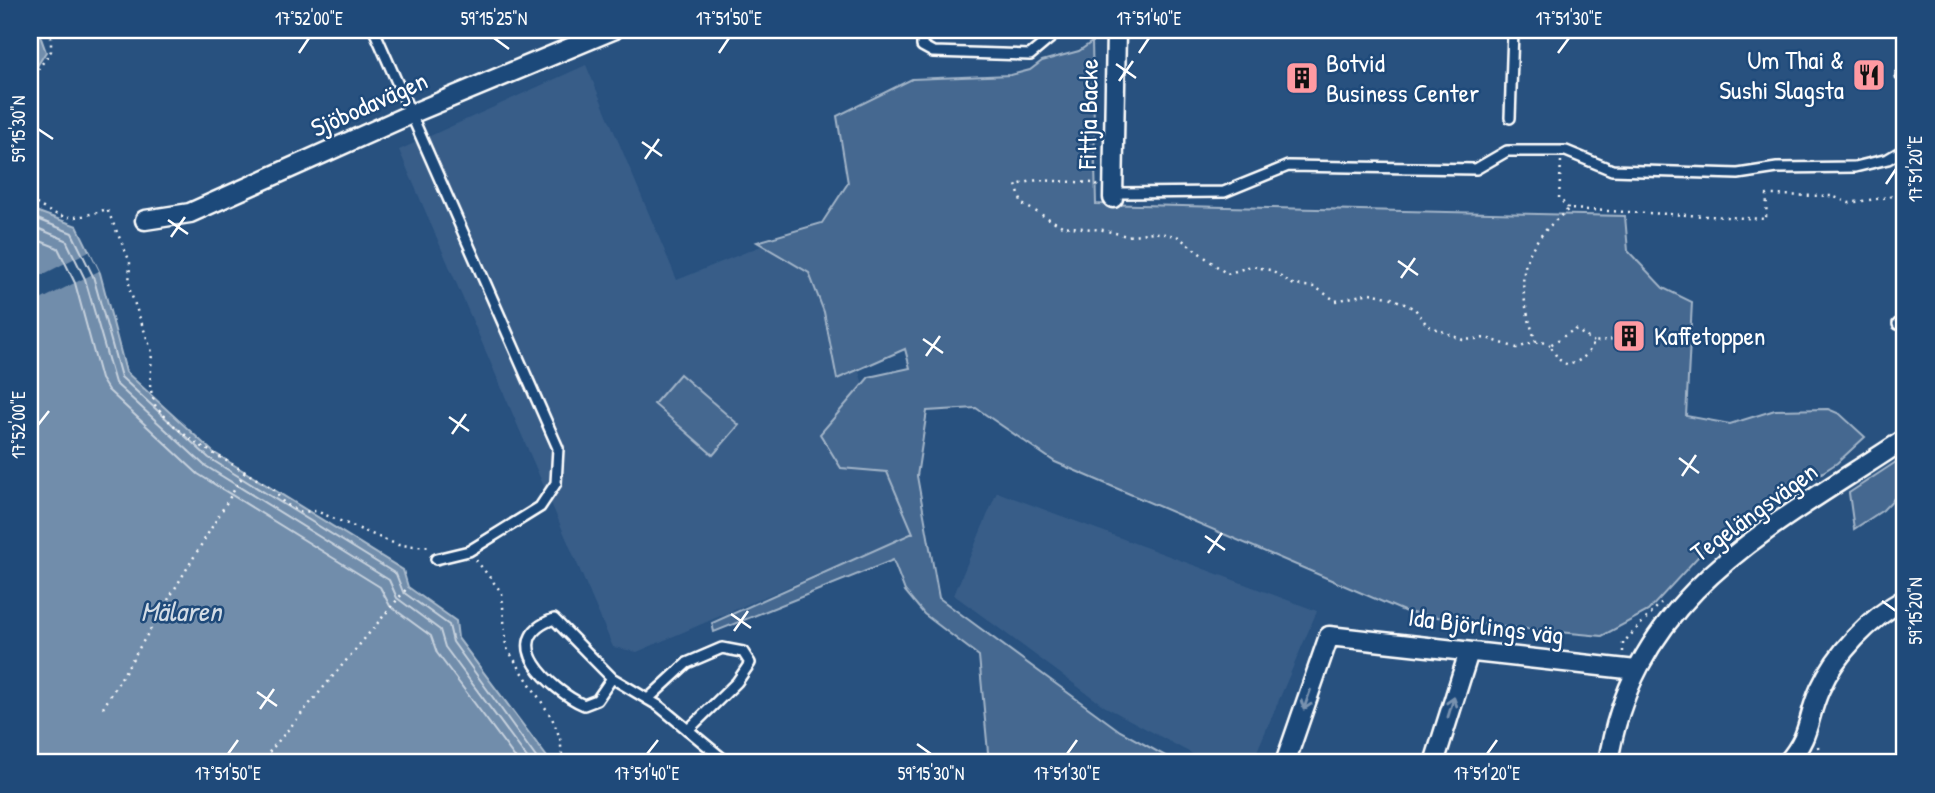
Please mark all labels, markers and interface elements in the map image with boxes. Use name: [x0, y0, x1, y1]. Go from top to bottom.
text: 17°52'00"E: [275, 6, 343, 31]
text: 59°15'25"N: [461, 6, 527, 31]
text: 17°51'50"E: [696, 6, 762, 31]
text: 17°51'40"E: [1117, 6, 1182, 31]
text: 17°51'30"E: [1536, 6, 1602, 31]
place label: Um Thai & Sushi Slagsta: [1719, 42, 1844, 107]
place label: Botvid Business Center: [1326, 45, 1479, 110]
restaurant icon: Um Thai & Sushi Slagsta: [1850, 56, 1888, 94]
street label: Fittja Backe: [1069, 59, 1106, 170]
building icon: Botvid Business Center: [1283, 59, 1321, 97]
street label: Sjöbodavägen: [305, 62, 433, 145]
text: 59°15'30"N: [6, 96, 31, 162]
text: 17°51'20"E: [1903, 136, 1928, 202]
building icon: Kaffetoppen: [1610, 317, 1648, 355]
place label: Kaffetoppen: [1654, 318, 1766, 353]
text: 17°52'00"E: [6, 391, 31, 459]
street label: Tegelängsvägen: [1683, 454, 1824, 570]
text: 59°15'20"N: [1903, 577, 1928, 645]
water label: Mälaren: [141, 592, 224, 630]
street label: Ida Björlings väg: [1406, 599, 1566, 652]
one-way arrow: [1300, 688, 1312, 710]
one-way arrow: [1446, 697, 1459, 719]
text: 17°51'50"E: [195, 761, 261, 786]
text: 17°51'40"E: [615, 761, 680, 786]
text: 59°15'30"N: [898, 761, 964, 786]
text: 17°51'30"E: [1034, 761, 1100, 786]
text: 17°51'20"E: [1454, 761, 1520, 786]

